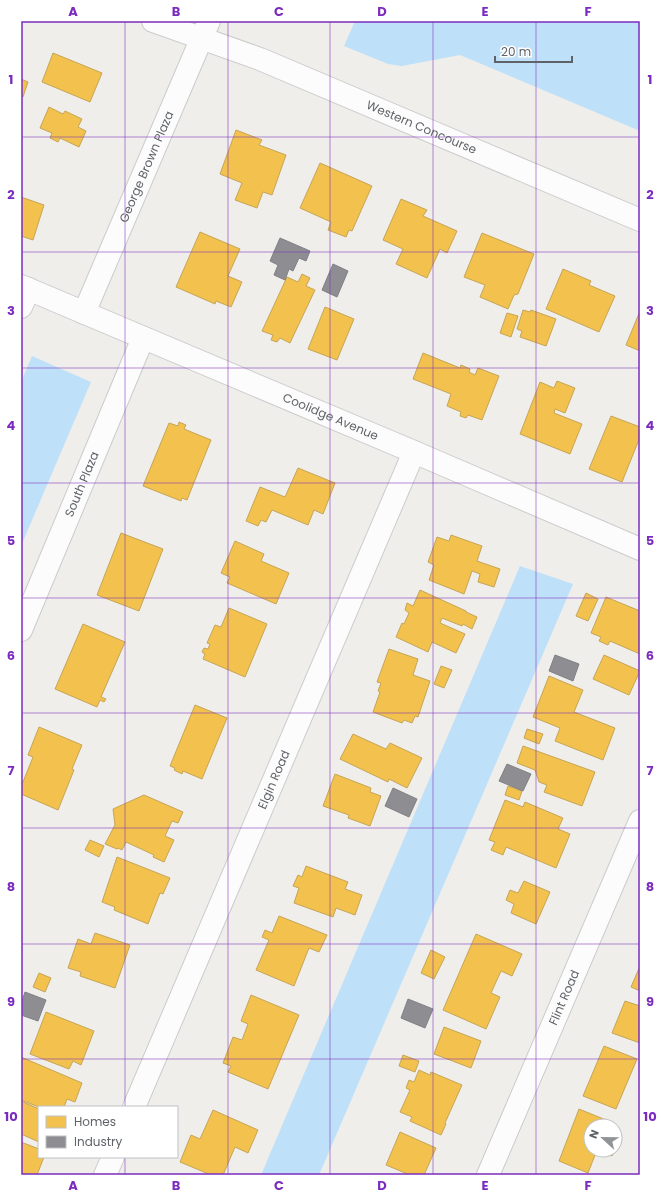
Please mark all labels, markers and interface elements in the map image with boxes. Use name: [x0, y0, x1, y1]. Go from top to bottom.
text: A: [68, 2, 78, 21]
text: B: [172, 2, 181, 21]
text: C: [274, 2, 284, 21]
text: D: [377, 2, 387, 21]
text: E: [481, 2, 489, 21]
text: F: [584, 2, 592, 21]
scale bar: [495, 38, 572, 64]
text: 20 m: [501, 43, 531, 60]
text: 1: [9, 70, 13, 89]
text: 1: [648, 70, 652, 89]
street label: Western Concourse: [364, 96, 479, 158]
street label: George Brown Plaza: [115, 108, 177, 225]
text: 2: [7, 185, 15, 204]
text: 2: [646, 185, 654, 204]
text: 3: [7, 301, 15, 320]
text: 3: [646, 301, 654, 320]
street label: Coolidge Avenue: [280, 388, 381, 444]
text: 4: [7, 416, 16, 435]
text: 4: [646, 416, 655, 435]
street label: South Plaza: [60, 449, 103, 519]
text: 5: [7, 531, 15, 550]
text: 5: [646, 531, 654, 550]
text: 6: [7, 646, 15, 665]
text: 6: [646, 646, 654, 665]
street label: Elgin Road: [253, 747, 294, 811]
text: 7: [8, 761, 15, 780]
text: 7: [647, 761, 654, 780]
text: 8: [7, 877, 15, 896]
text: 8: [646, 877, 654, 896]
street label: Flint Road: [544, 967, 583, 1028]
text: 9: [7, 992, 15, 1011]
text: 9: [646, 992, 654, 1011]
legend: [38, 1106, 178, 1158]
text: 10: [4, 1107, 18, 1126]
text: 10: [643, 1107, 657, 1126]
text: Homes: [74, 1113, 116, 1130]
north arrow: [583, 1118, 623, 1158]
text: N: [585, 1127, 603, 1141]
text: Industry: [74, 1133, 123, 1150]
text: A: [68, 1176, 78, 1195]
text: B: [172, 1176, 181, 1195]
text: C: [274, 1176, 284, 1195]
text: D: [377, 1176, 387, 1195]
text: E: [481, 1176, 489, 1195]
text: F: [584, 1176, 592, 1195]

